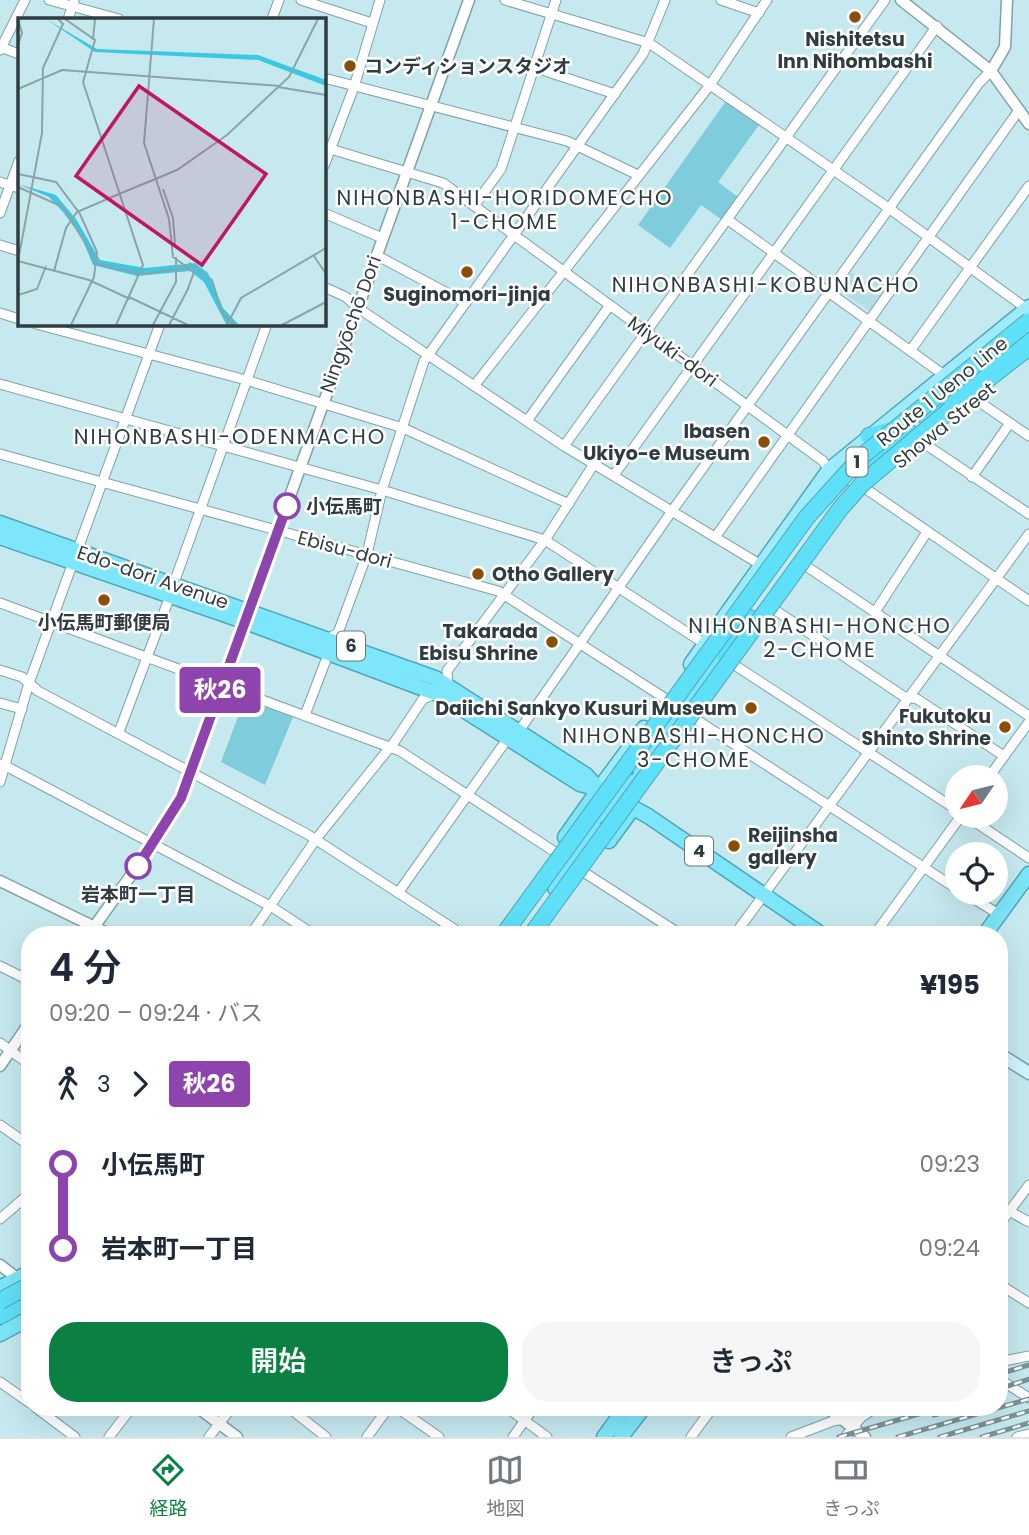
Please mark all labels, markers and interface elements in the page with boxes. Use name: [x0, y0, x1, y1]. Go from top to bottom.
marker: Nishitetsu Inn Nihombashi: [847, 9, 863, 25]
inset map: [18, 18, 326, 326]
place label: Nishitetsu Inn Nihombashi: [778, 26, 932, 75]
place label: コンディションスタジオ: [364, 53, 571, 80]
marker: コンディションスタジオ: [342, 58, 358, 74]
district label: NIHONBASHI-HORIDOMECHO 1-CHOME: [337, 183, 673, 236]
street label: Ningyōchō Dori: [313, 252, 388, 397]
marker: Suginomori-jinja: [459, 264, 475, 280]
district label: NIHONBASHI-KOBUNACHO: [612, 270, 920, 299]
place label: Suginomori-jinja: [383, 281, 551, 308]
street label: Miyuki-dori: [622, 309, 723, 393]
street label: Route 1 Ueno Line: [871, 330, 1014, 453]
street label: Showa Street: [887, 376, 1001, 475]
place label: Ibasen Ukiyo-e Museum: [583, 418, 750, 467]
district label: NIHONBASHI-ODENMACHO: [74, 422, 386, 451]
marker: Ibasen Ukiyo-e Museum: [756, 434, 772, 450]
road number: 1: [846, 448, 868, 476]
marker: 小伝馬町: [274, 493, 300, 519]
place label: 小伝馬町: [306, 493, 382, 520]
street label: Ebisu-dori: [295, 524, 395, 575]
street label: Edo-dori Avenue: [74, 539, 232, 616]
place label: Otho Gallery: [492, 561, 615, 588]
marker: Otho Gallery: [470, 566, 486, 582]
marker: 小伝馬町郵便局: [96, 592, 112, 608]
place label: 小伝馬町郵便局: [37, 609, 171, 636]
district label: NIHONBASHI-HONCHO 2-CHOME: [688, 611, 952, 664]
place label: Takarada Ebisu Shrine: [419, 618, 538, 667]
road number: 6: [337, 632, 365, 660]
marker: Takarada Ebisu Shrine: [544, 634, 560, 650]
line badge: 秋26: [180, 667, 260, 713]
text: 秋26: [194, 673, 247, 706]
place label: Daiichi Sankyo Kusuri Museum: [435, 695, 737, 722]
marker: Daiichi Sankyo Kusuri Museum: [743, 700, 759, 716]
place label: Fukutoku Shinto Shrine: [862, 703, 991, 752]
marker: Fukutoku Shinto Shrine: [997, 719, 1013, 735]
district label: NIHONBASHI-HONCHO 3-CHOME: [562, 721, 826, 774]
north arrow: [945, 765, 1008, 828]
map controls: [945, 765, 1008, 905]
place label: Reijinsha gallery: [748, 822, 838, 871]
road number: 4: [685, 836, 713, 866]
marker: Reijinsha gallery: [726, 838, 742, 854]
button: locate: [945, 842, 1008, 905]
marker: 岩本町一丁目: [125, 853, 151, 879]
place label: 岩本町一丁目: [81, 881, 195, 908]
text: 4 分: [49, 941, 121, 994]
text: ¥195: [920, 967, 980, 1003]
text: 09:20 – 09:24 · バス: [49, 997, 263, 1029]
icon: walk: [49, 1065, 87, 1103]
icon: forward: [121, 1065, 159, 1103]
text: 秋26: [183, 1067, 236, 1100]
text: 3: [97, 1068, 111, 1100]
text: 小伝馬町: [101, 1147, 205, 1183]
text: 09:23: [919, 1148, 980, 1180]
text: 岩本町一丁目: [101, 1231, 257, 1267]
text: 09:24: [918, 1232, 980, 1264]
button: 開始: [49, 1322, 508, 1402]
button: きっぷ: [522, 1322, 980, 1402]
tab: 経路: [149, 1451, 187, 1523]
tab: 地図: [486, 1451, 524, 1523]
tab: きっぷ: [823, 1451, 880, 1523]

